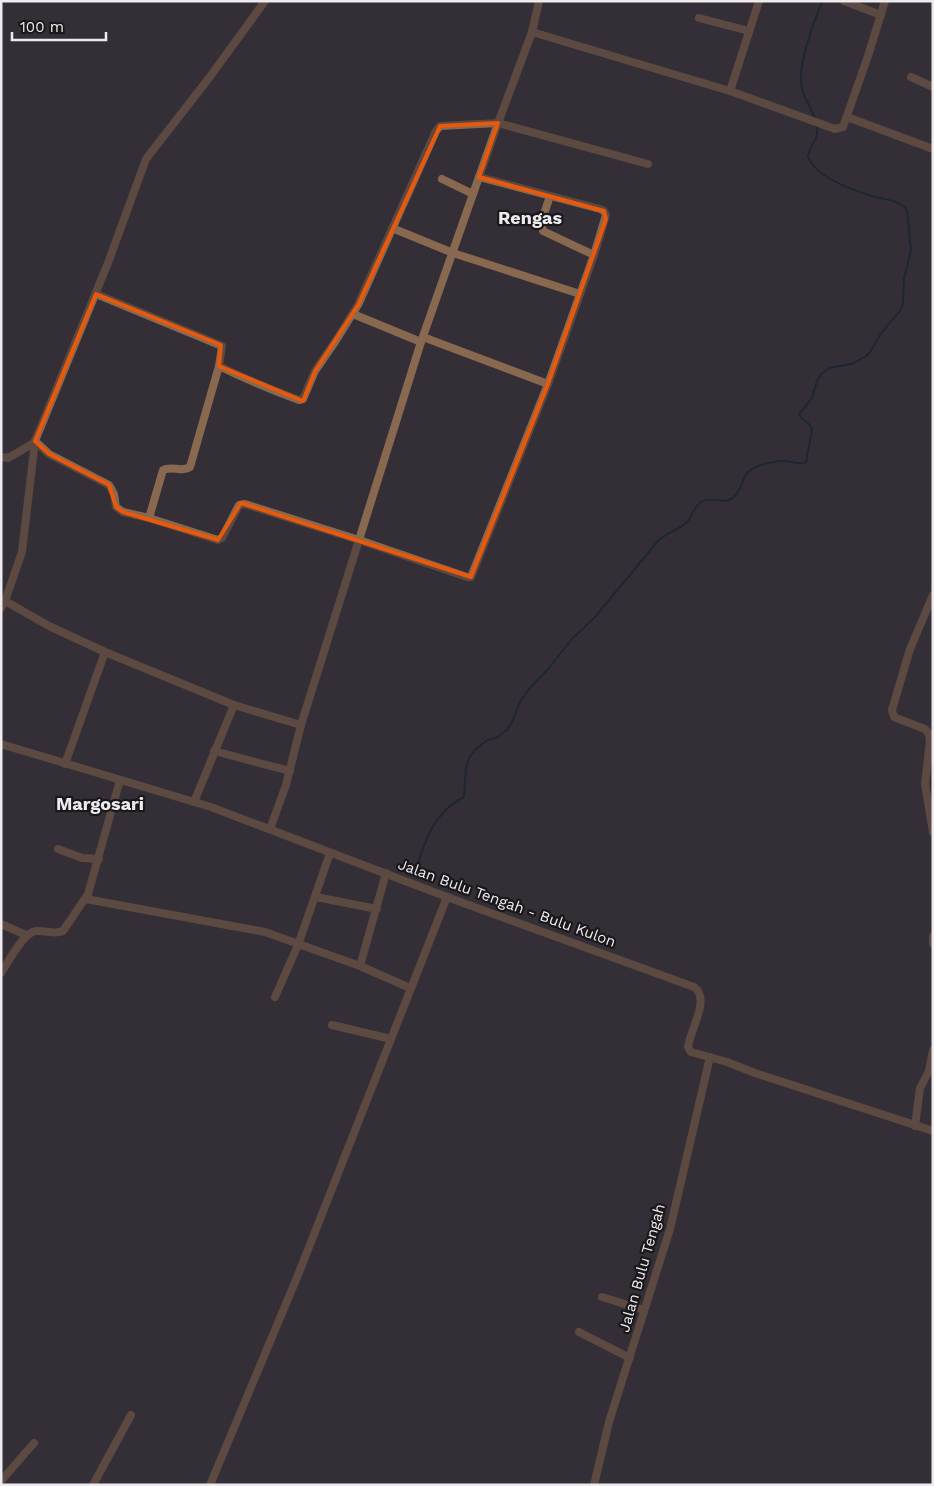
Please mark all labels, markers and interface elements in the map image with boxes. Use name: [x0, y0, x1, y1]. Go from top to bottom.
scale bar: [12, 10, 106, 42]
text: 100 m: [20, 18, 64, 36]
district label: Rengas: [498, 207, 562, 228]
district label: Margosari: [56, 793, 144, 814]
street label: Jalan Bulu Tengah - Bulu Kulon: [396, 855, 618, 951]
street label: Jalan Bulu Tengah: [615, 1202, 669, 1334]

